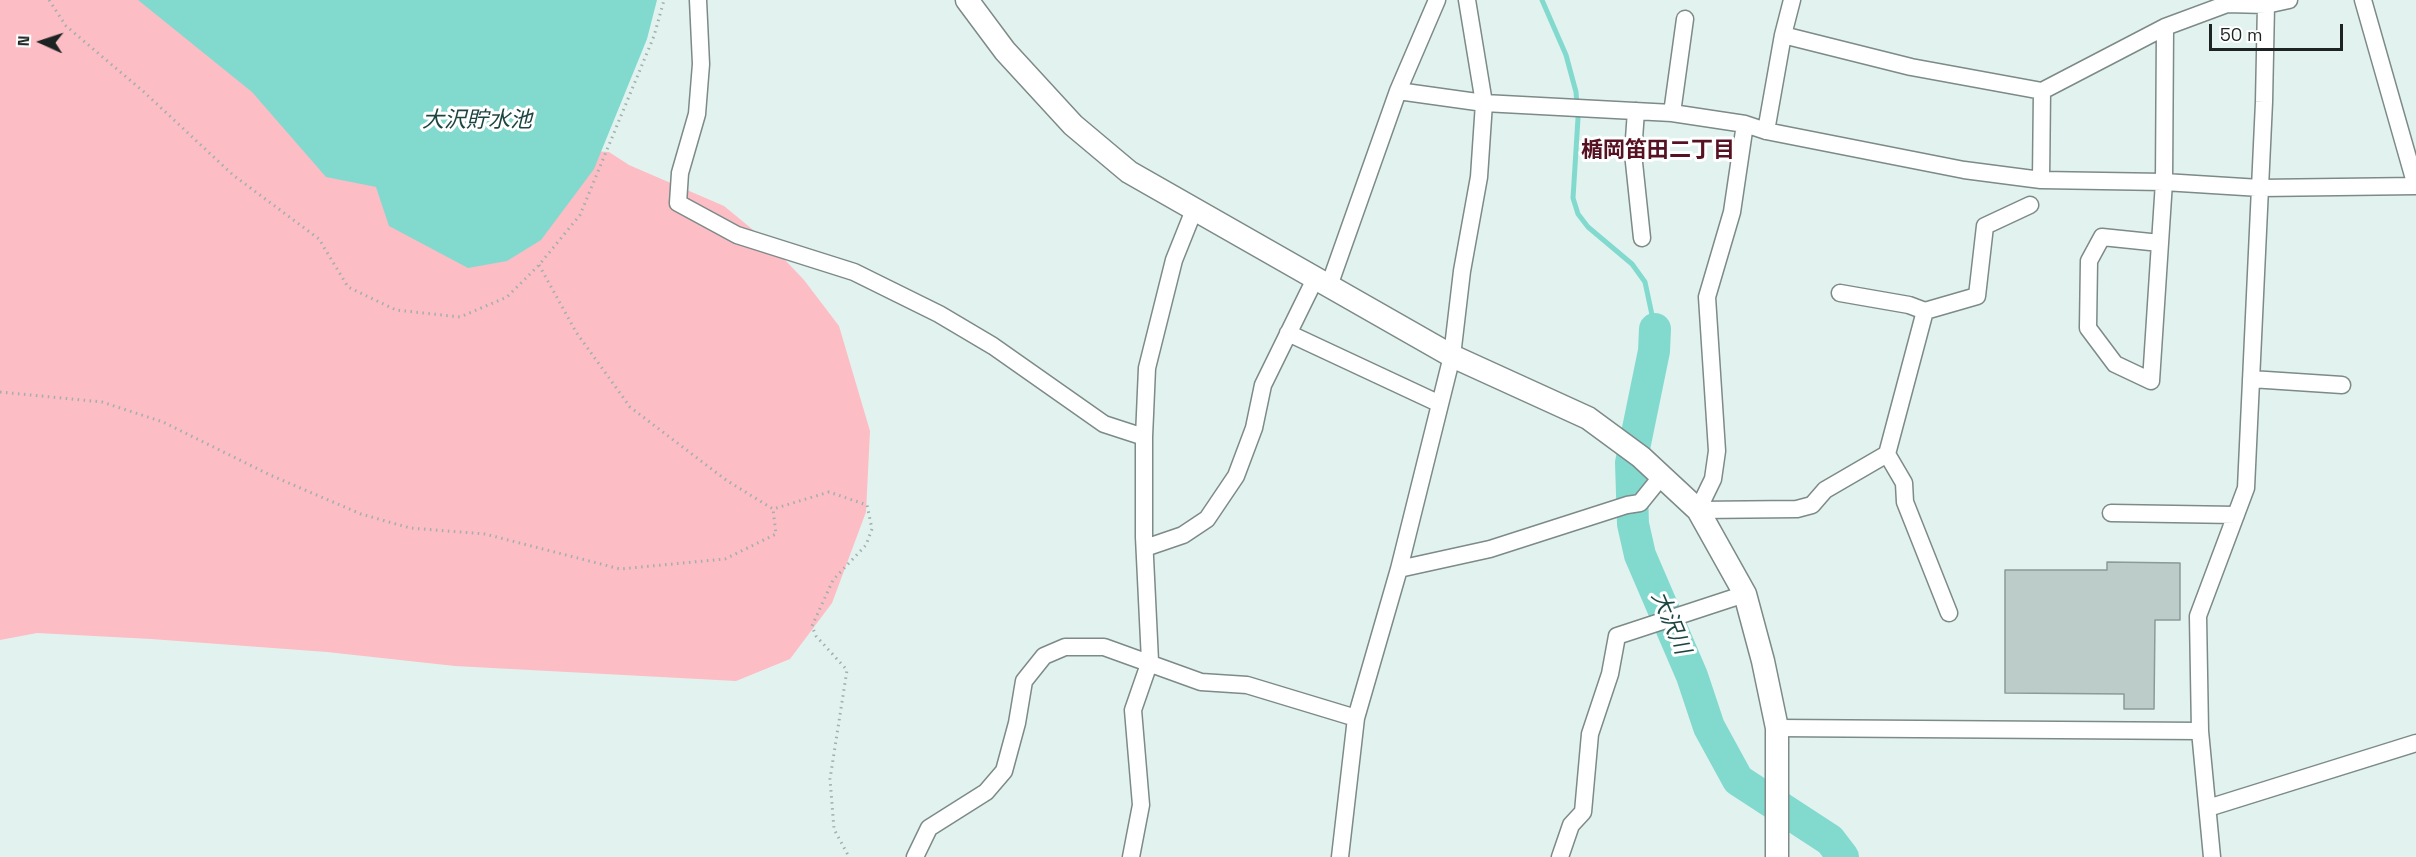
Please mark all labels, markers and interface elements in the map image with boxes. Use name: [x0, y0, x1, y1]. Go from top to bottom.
north arrow: [12, 12, 72, 72]
scale bar: [2212, 12, 2346, 50]
text: 50 m: [2220, 23, 2262, 46]
text: N: [13, 35, 34, 47]
water label: 大沢貯水池: [422, 108, 532, 134]
district label: 楯岡笛田二丁目: [1581, 138, 1735, 164]
water label: 大沢川: [1645, 587, 1695, 659]

